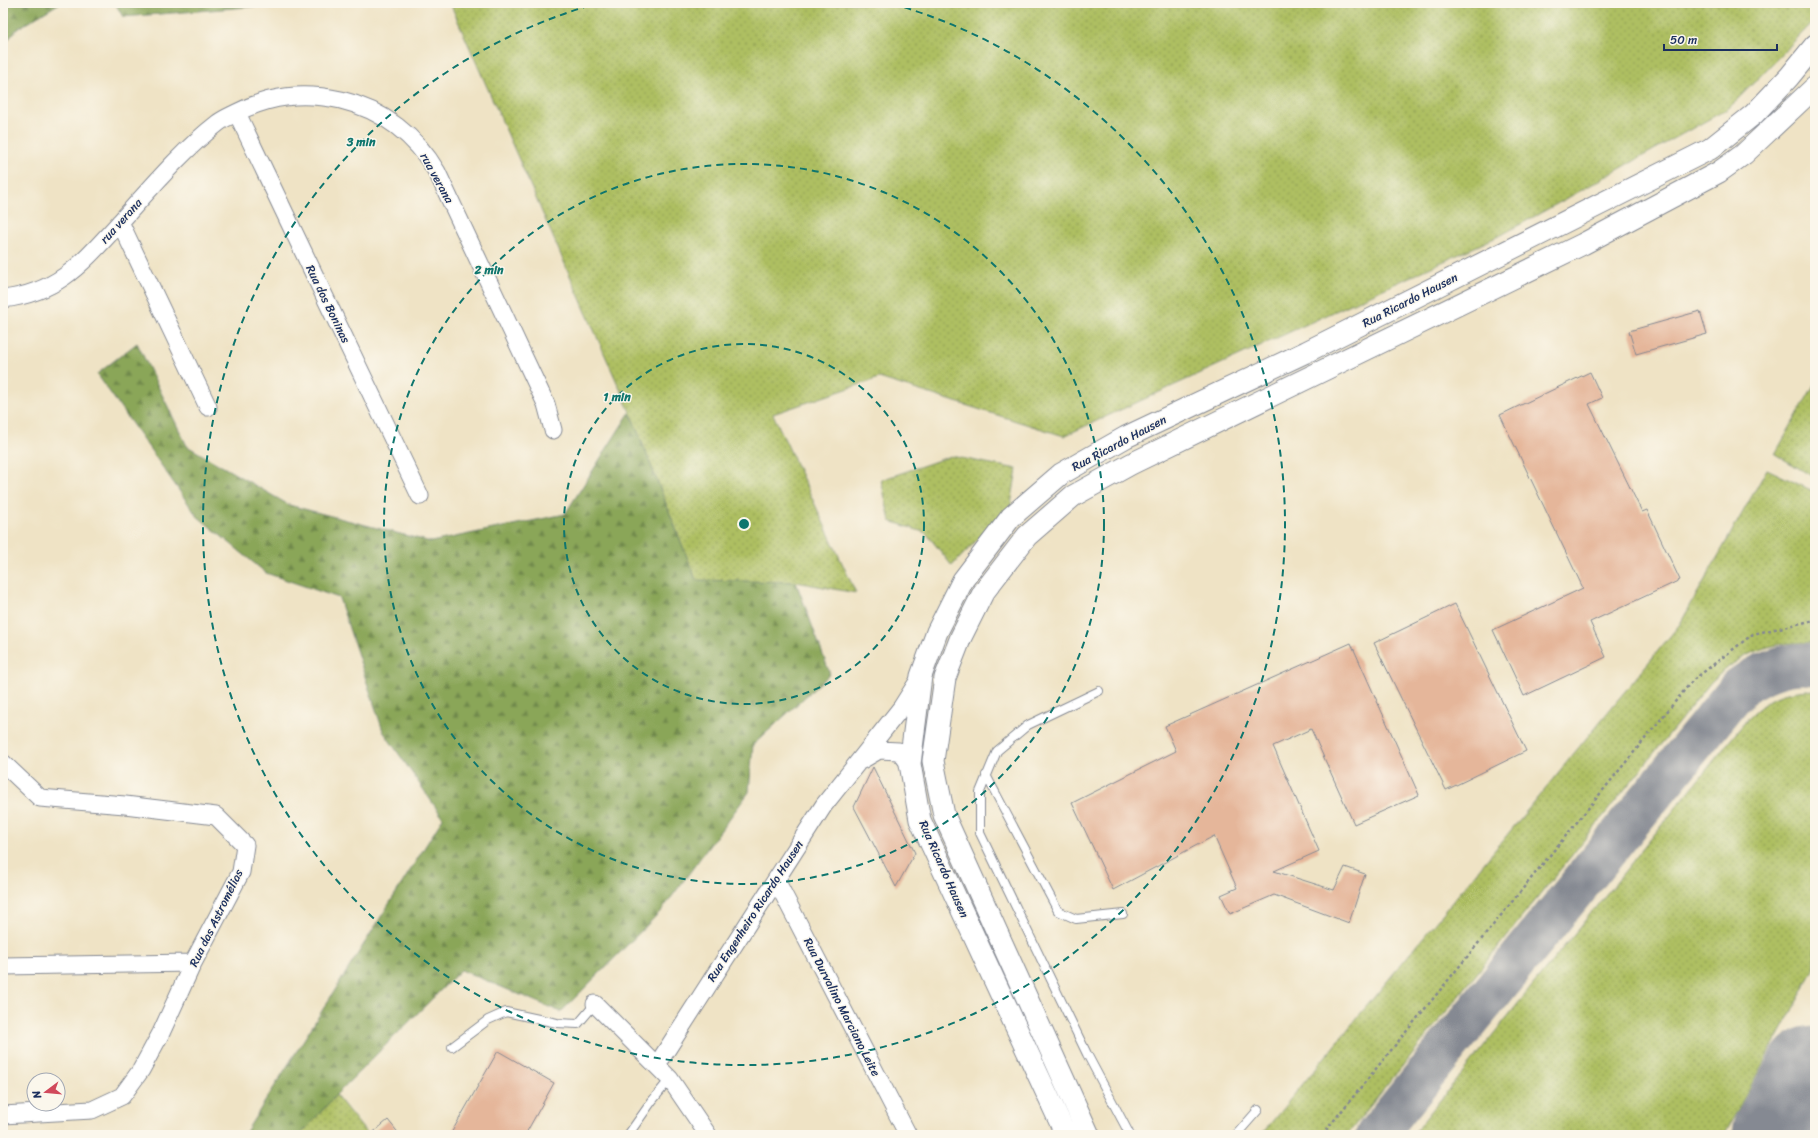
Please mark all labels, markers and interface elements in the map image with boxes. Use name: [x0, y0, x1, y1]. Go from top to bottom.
scale bar: [1664, 26, 1777, 52]
text: 50 m: [1670, 29, 1697, 51]
text: 3 min: [346, 131, 376, 153]
street label: rua verana: [414, 148, 460, 208]
street label: rua verana: [94, 192, 148, 249]
text: 2 min: [473, 259, 504, 281]
street label: Rua dos Boninas: [299, 261, 357, 348]
street label: Rua Ricardo Hausen: [1358, 266, 1462, 334]
text: 1 min: [603, 386, 631, 408]
street label: Rua Ricardo Hausen: [1067, 408, 1171, 477]
centre of rings: [737, 517, 751, 531]
street label: Rua Ricardo Hausen: [913, 817, 976, 922]
street label: Rua Engenheiro Ricardo Hausen: [701, 835, 809, 986]
street label: Rua das Astromélias: [183, 865, 249, 971]
street label: Rua Durvalino Marciano Leite: [797, 934, 887, 1080]
north arrow: [26, 1072, 66, 1112]
text: N: [27, 1088, 47, 1102]

